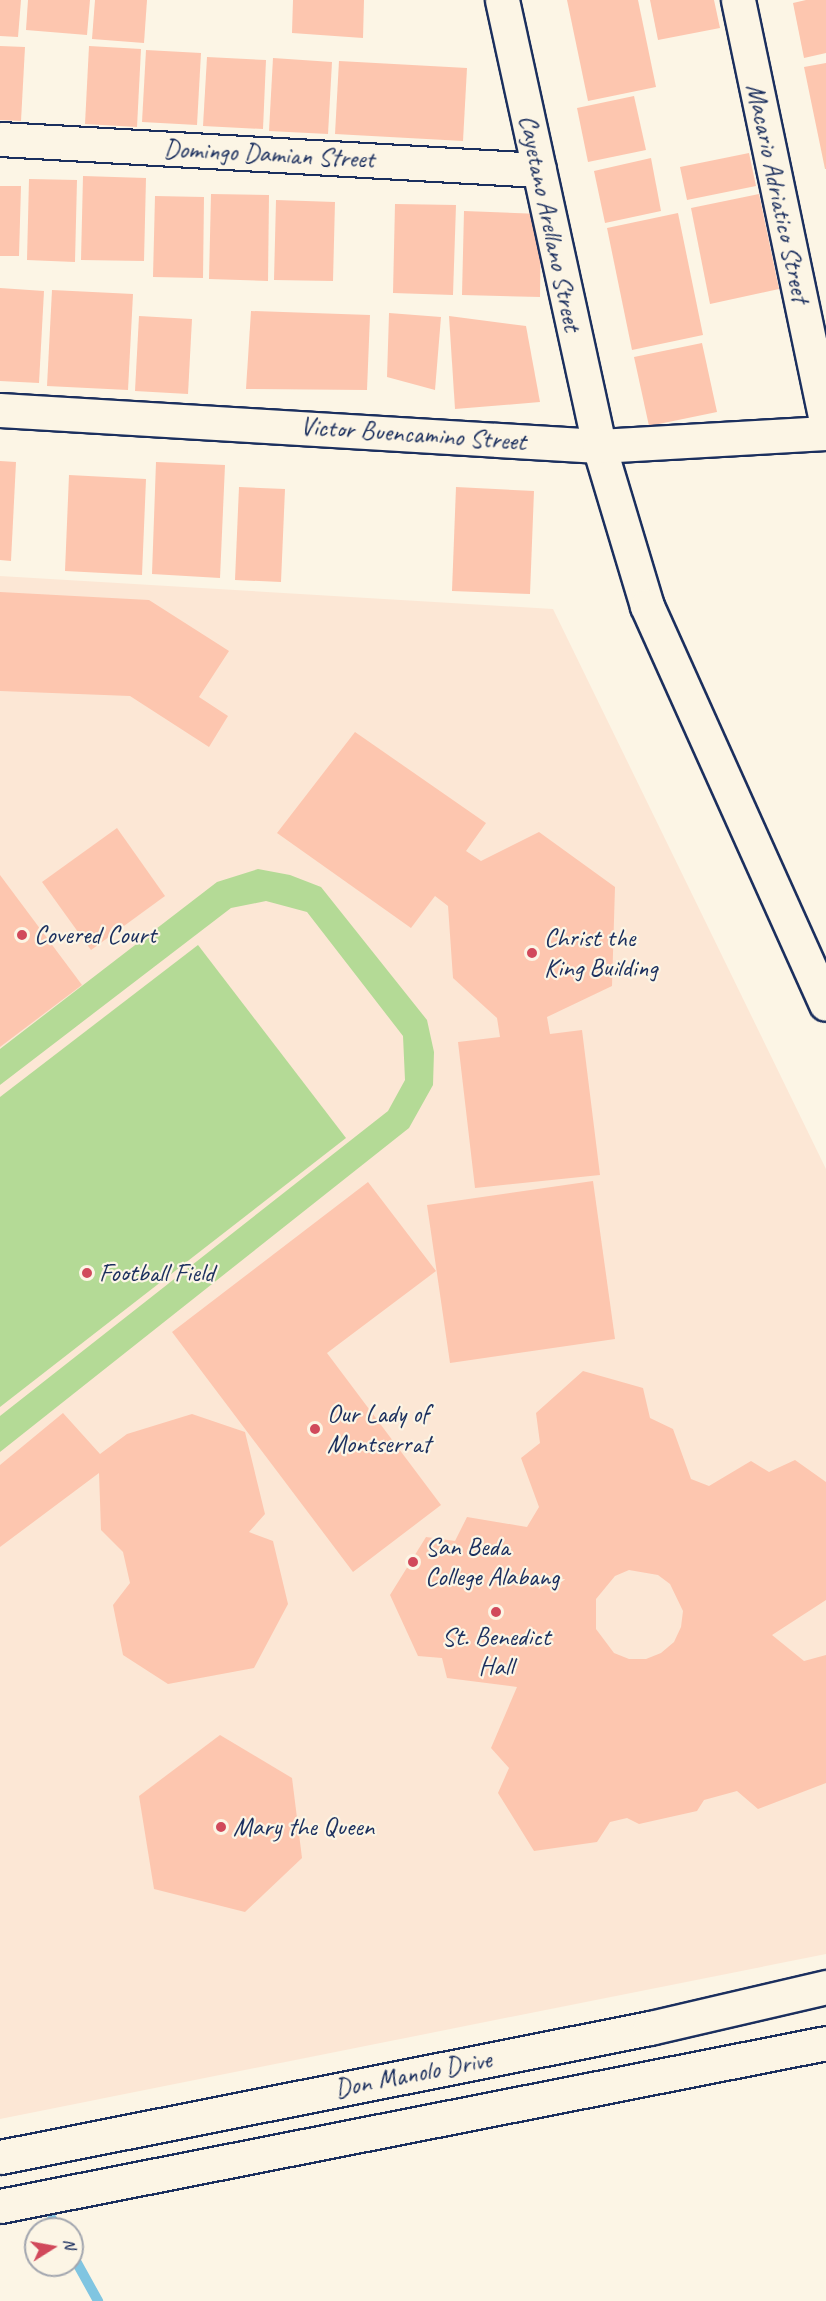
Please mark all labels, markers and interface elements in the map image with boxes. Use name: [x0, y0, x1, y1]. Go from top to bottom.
street label: Macario Adriatico Street: [740, 81, 816, 305]
street label: Cayetano Arellano Street: [512, 112, 588, 334]
street label: Domingo Damian Street: [163, 133, 375, 175]
street label: Victor Buencamino Street: [299, 411, 527, 457]
place label: Covered Court: [34, 919, 156, 951]
place label: Christ the King Building: [544, 922, 658, 984]
marker: Covered Court: [15, 928, 29, 942]
marker: Christ the King Building: [525, 946, 539, 960]
place label: Football Field: [99, 1257, 214, 1289]
marker: Football Field: [80, 1266, 94, 1280]
place label: Our Lady of Montserrat: [327, 1398, 431, 1460]
marker: Our Lady of Montserrat: [308, 1422, 322, 1436]
place label: San Beda College Alabang: [425, 1531, 559, 1592]
marker: San Beda College Alabang: [406, 1555, 420, 1569]
marker: St. Benedict Hall: [489, 1605, 503, 1619]
place label: St. Benedict Hall: [442, 1621, 550, 1682]
place label: Mary the Queen: [233, 1811, 374, 1843]
marker: Mary the Queen: [214, 1820, 228, 1834]
street label: Don Manolo Drive: [332, 2043, 494, 2105]
north arrow: [24, 2217, 84, 2277]
text: N: [59, 2237, 80, 2251]

